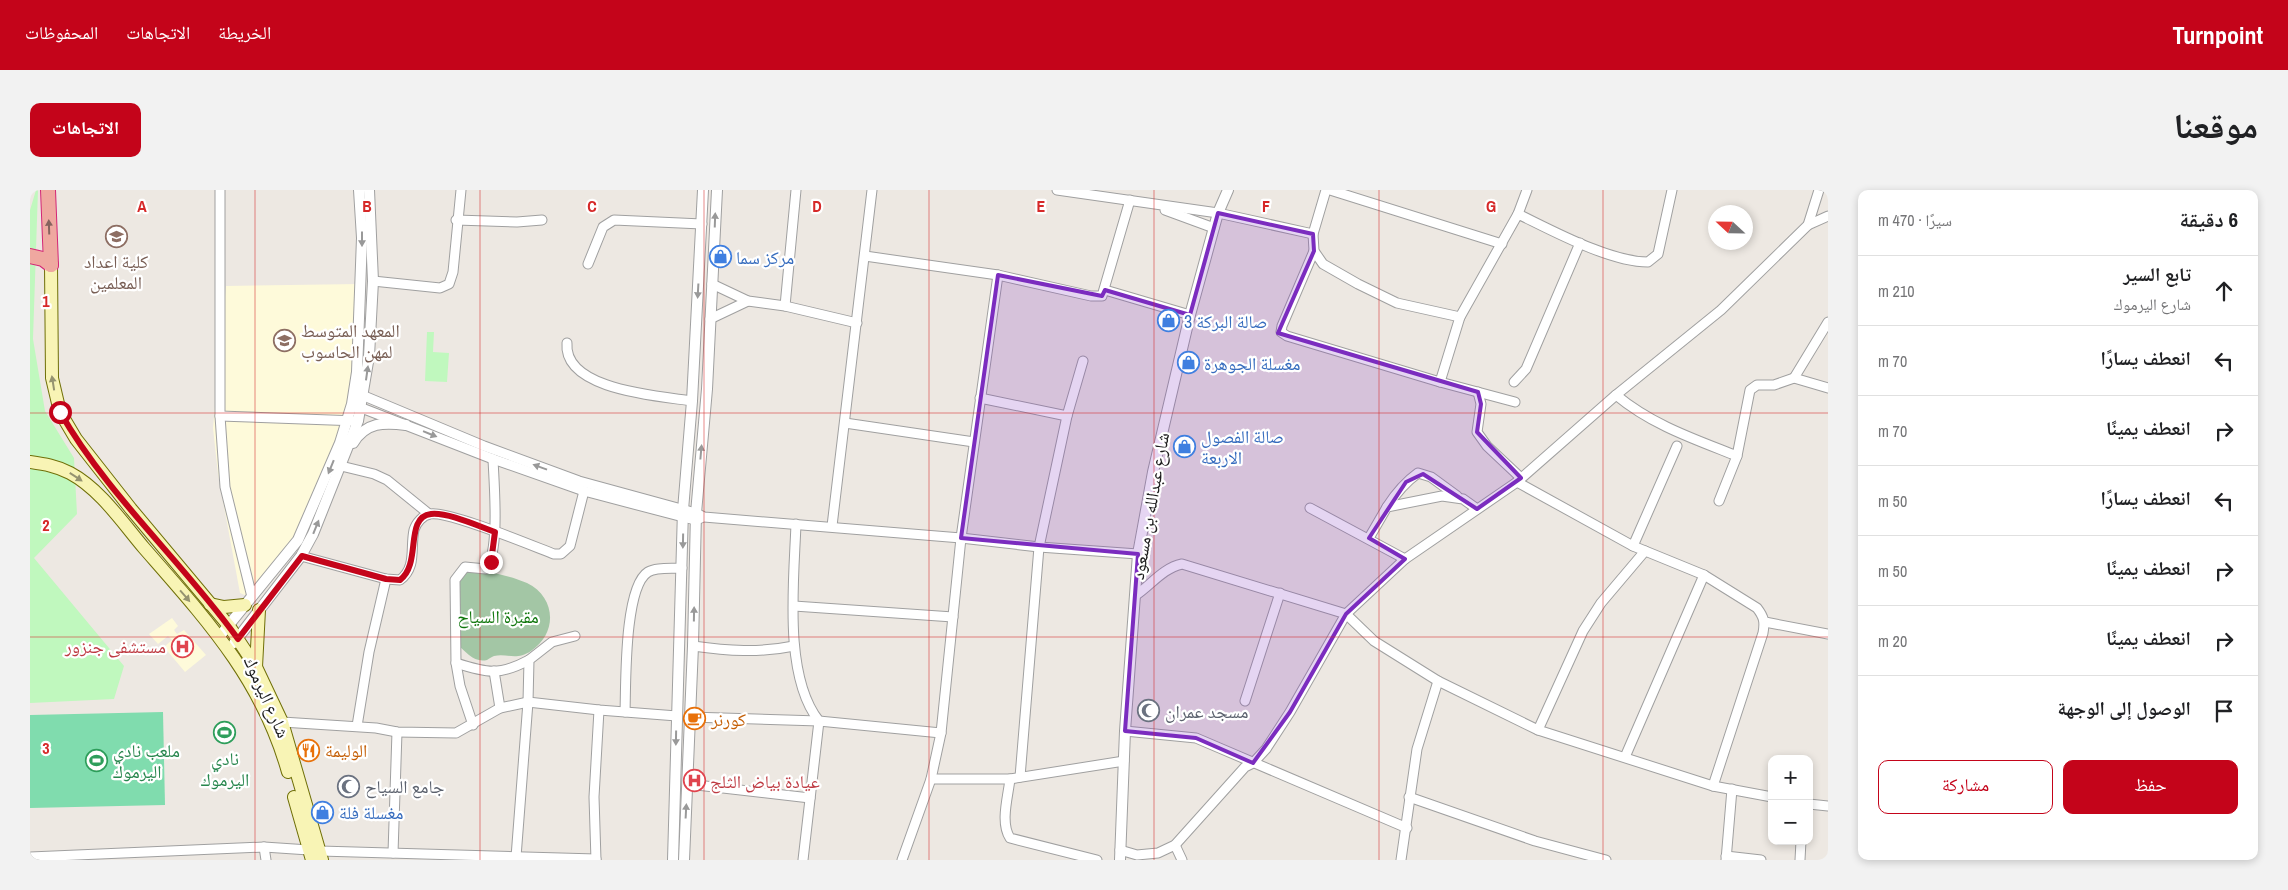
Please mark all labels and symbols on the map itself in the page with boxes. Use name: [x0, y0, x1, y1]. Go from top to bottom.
text: A: [137, 195, 147, 217]
text: B: [362, 195, 372, 217]
text: C: [587, 195, 597, 217]
text: D: [812, 195, 822, 217]
text: E: [1037, 195, 1046, 217]
text: F: [1262, 195, 1270, 217]
text: G: [1486, 195, 1496, 217]
north arrow: [1708, 205, 1753, 250]
one-way arrow: [712, 211, 720, 227]
one-way arrow: [45, 219, 53, 235]
school or university icon: كلية اعداد المعلمين: [104, 224, 128, 248]
one-way arrow: [358, 231, 366, 247]
shop icon: مركز سما: [708, 245, 732, 269]
place label: مركز سما: [736, 245, 794, 270]
place label: كلية اعداد المعلمين: [84, 249, 149, 295]
one-way arrow: [694, 283, 702, 299]
text: 1: [42, 290, 50, 312]
shop icon: صالة البركة 3: [1156, 309, 1180, 333]
place label: صالة البركة 3: [1184, 309, 1267, 334]
place label: المعهد المتوسط لمهن الحاسوب: [301, 318, 400, 364]
school or university icon: المعهد المتوسط لمهن الحاسوب: [273, 328, 297, 352]
shop icon: مغسلة الجوهرة: [1176, 351, 1200, 375]
place label: مغسلة الجوهرة: [1204, 351, 1301, 376]
one-way arrow: [363, 365, 371, 381]
one-way arrow: [49, 375, 57, 391]
route start: [49, 401, 72, 424]
place label: صالة الفصول الاربعة: [1201, 424, 1284, 470]
street label: شارع عبدالله بن مسعود: [1125, 430, 1175, 582]
one-way arrow: [422, 431, 437, 438]
shop icon: صالة الفصول الاربعة: [1173, 434, 1197, 458]
one-way arrow: [697, 443, 705, 459]
one-way arrow: [326, 460, 334, 474]
one-way arrow: [532, 463, 547, 471]
one-way arrow: [69, 472, 82, 481]
text: 2: [42, 514, 50, 536]
one-way arrow: [312, 519, 320, 534]
one-way arrow: [679, 533, 687, 549]
route end: [480, 551, 503, 574]
one-way arrow: [180, 589, 191, 602]
park label: مقبرة السياح: [457, 604, 539, 629]
one-way arrow: [690, 606, 698, 622]
place label: مستشفى جنزور: [64, 634, 166, 659]
hospital icon: مستشفى جنزور: [170, 634, 194, 658]
street label: شارع اليرموك: [238, 652, 296, 742]
mosque icon: مسجد عمران: [1137, 699, 1161, 723]
place label: مسجد عمران: [1165, 699, 1248, 724]
cafe icon: كورنر: [683, 707, 707, 731]
place label: كورنر: [710, 707, 747, 732]
sports icon: نادي اليرموك: [213, 721, 237, 745]
one-way arrow: [672, 730, 680, 746]
text: 3: [42, 737, 50, 759]
place label: ملعب نادي اليرموك: [113, 738, 180, 784]
restaurant icon: الوليمة: [297, 738, 321, 762]
place label: الوليمة: [325, 738, 367, 763]
place label: نادي اليرموك: [201, 746, 249, 792]
sports icon: ملعب نادي اليرموك: [85, 748, 109, 772]
hospital icon: عيادة بياض الثلج: [682, 769, 706, 793]
place label: عيادة بياض الثلج: [710, 769, 820, 794]
mosque icon: جامع السياح: [337, 774, 361, 798]
place label: جامع السياح: [365, 774, 444, 799]
shop icon: مغسلة فلة: [311, 800, 335, 824]
place label: مغسلة فلة: [339, 800, 403, 825]
one-way arrow: [682, 803, 690, 819]

